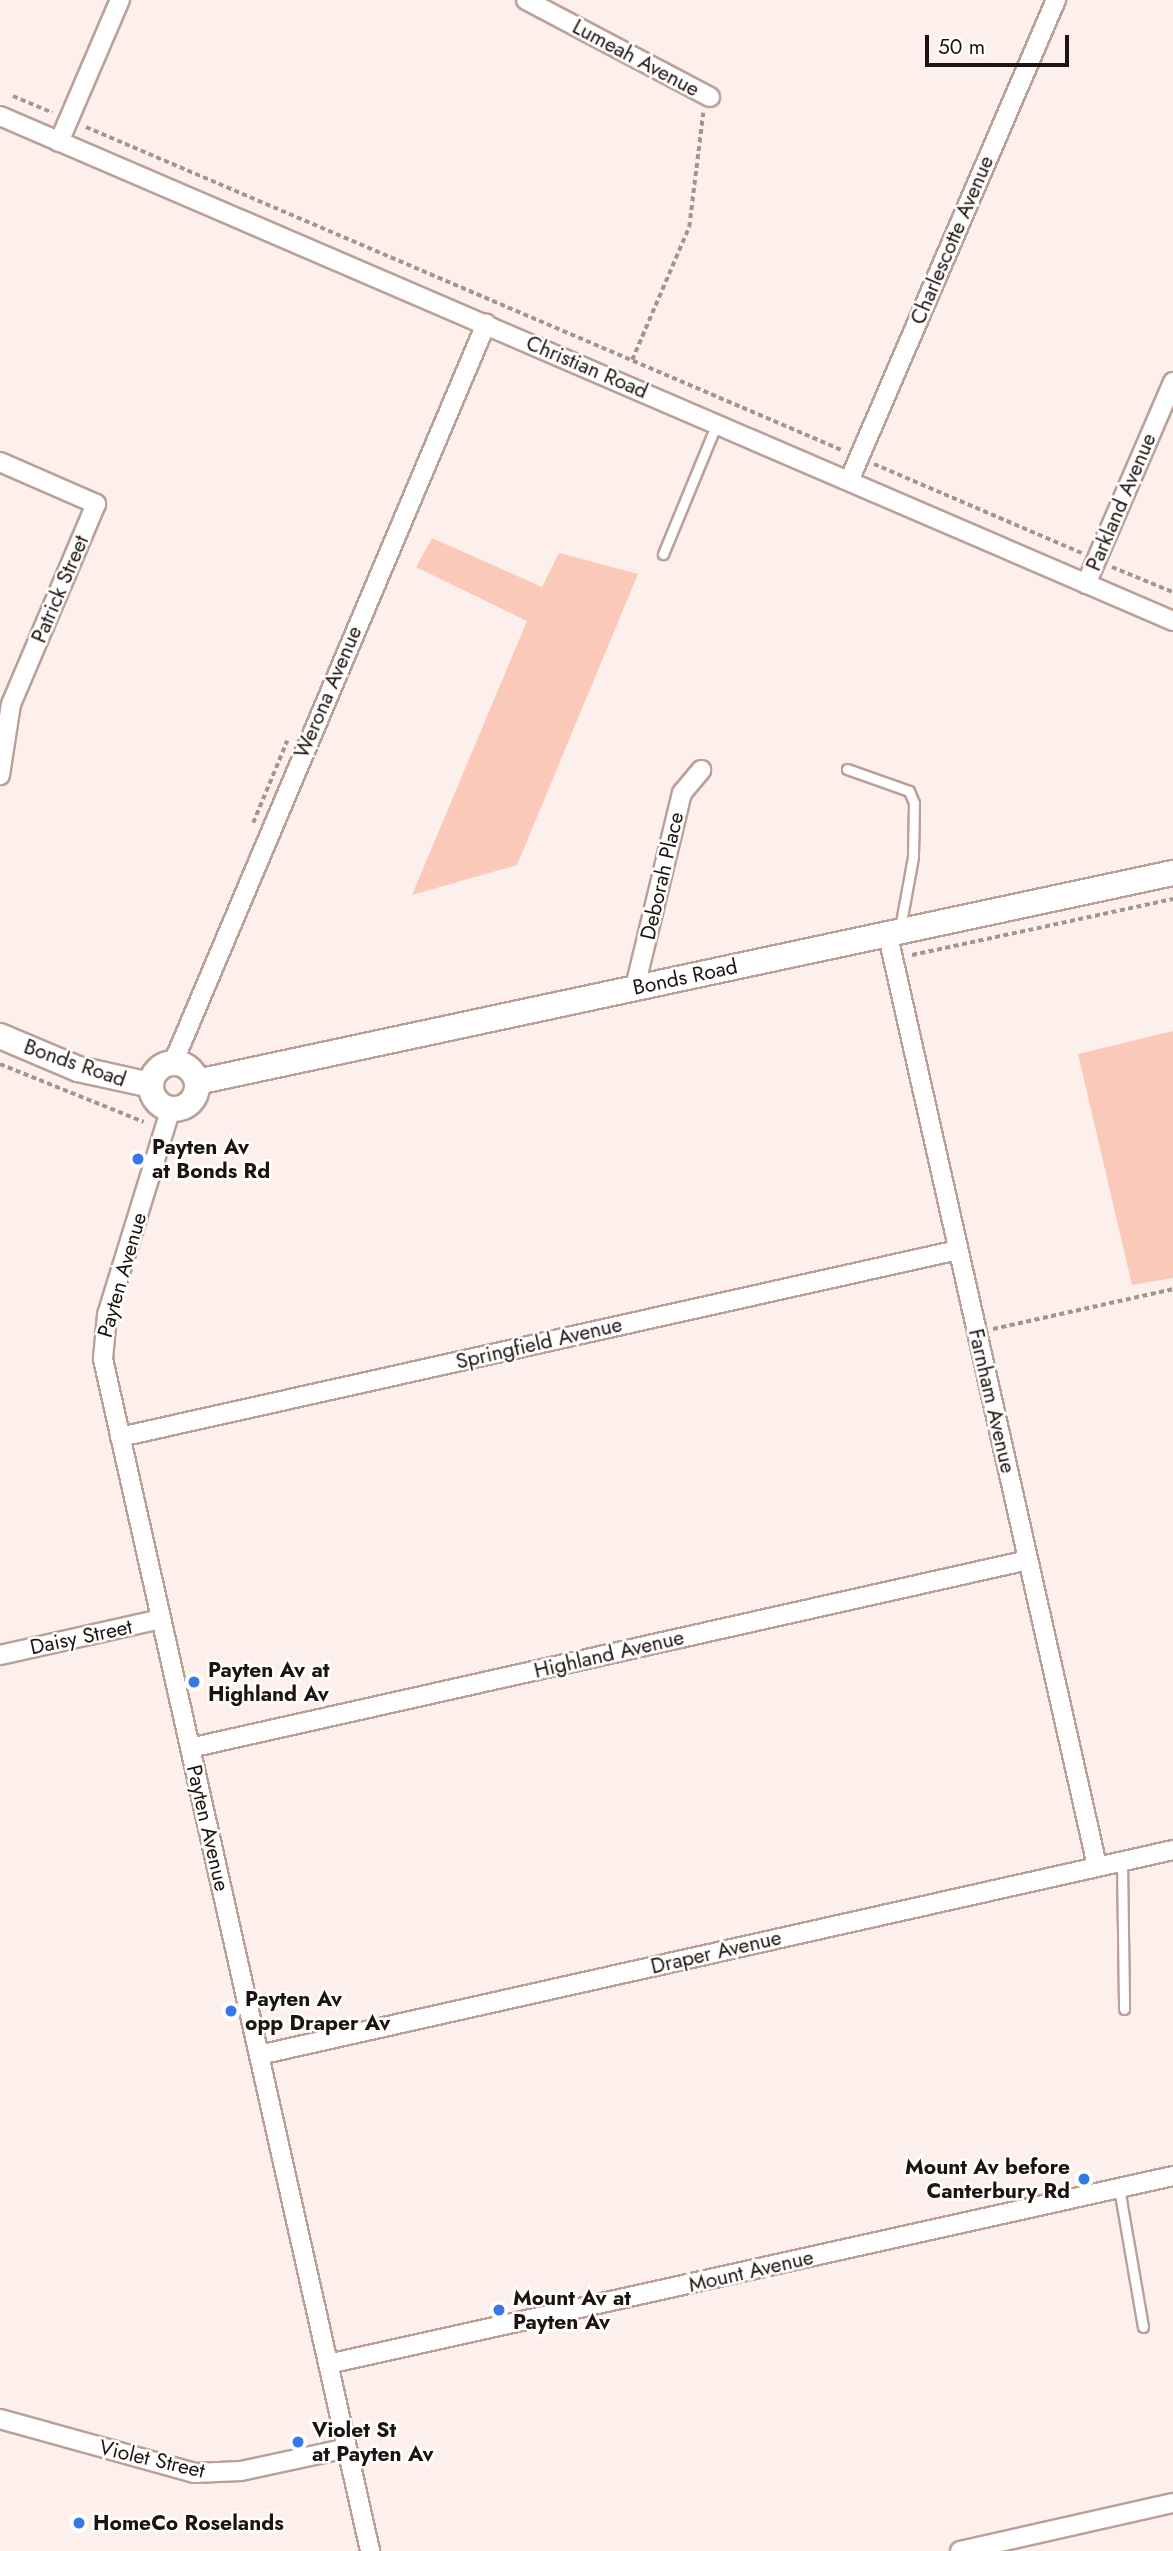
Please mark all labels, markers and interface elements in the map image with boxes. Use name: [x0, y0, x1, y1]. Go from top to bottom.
street label: Lumeah Avenue: [568, 14, 704, 102]
scale bar: [928, 21, 1072, 65]
text: 50 m: [938, 32, 985, 62]
street label: Charlescotte Avenue: [905, 152, 999, 328]
street label: Christian Road: [522, 330, 652, 404]
street label: Parkland Avenue: [1081, 429, 1161, 575]
street label: Patrick Street: [26, 531, 94, 647]
street label: Werona Avenue: [289, 622, 367, 762]
street label: Deborah Place: [635, 810, 689, 942]
street label: Bonds Road: [630, 954, 740, 1000]
street label: Bonds Road: [21, 1034, 129, 1092]
place label: Payten Av at Bonds Rd: [152, 1134, 270, 1184]
marker: Payten Av at Bonds Rd: [130, 1151, 146, 1167]
street label: Payten Avenue: [92, 1210, 152, 1340]
street label: Springfield Avenue: [453, 1312, 625, 1374]
street label: Farnham Avenue: [963, 1326, 1021, 1476]
street label: Daisy Street: [28, 1614, 134, 1660]
street label: Highland Avenue: [532, 1625, 686, 1683]
place label: Payten Av at Highland Av: [208, 1657, 329, 1707]
marker: Payten Av at Highland Av: [186, 1674, 202, 1690]
street label: Payten Avenue: [181, 1762, 235, 1894]
street label: Draper Avenue: [648, 1925, 784, 1979]
place label: Payten Av opp Draper Av: [245, 1986, 390, 2036]
marker: Payten Av opp Draper Av: [223, 2003, 239, 2019]
place label: Mount Av before Canterbury Rd: [905, 2154, 1070, 2204]
marker: Mount Av before Canterbury Rd: [1076, 2171, 1092, 2187]
street label: Mount Avenue: [686, 2244, 816, 2298]
place label: Mount Av at Payten Av: [513, 2285, 631, 2335]
marker: Mount Av at Payten Av: [491, 2302, 507, 2318]
place label: Violet St at Payten Av: [312, 2417, 433, 2467]
marker: Violet St at Payten Av: [290, 2434, 306, 2450]
street label: Violet Street: [97, 2435, 207, 2483]
place label: HomeCo Roselands: [93, 2510, 284, 2536]
marker: HomeCo Roselands: [71, 2515, 87, 2531]

